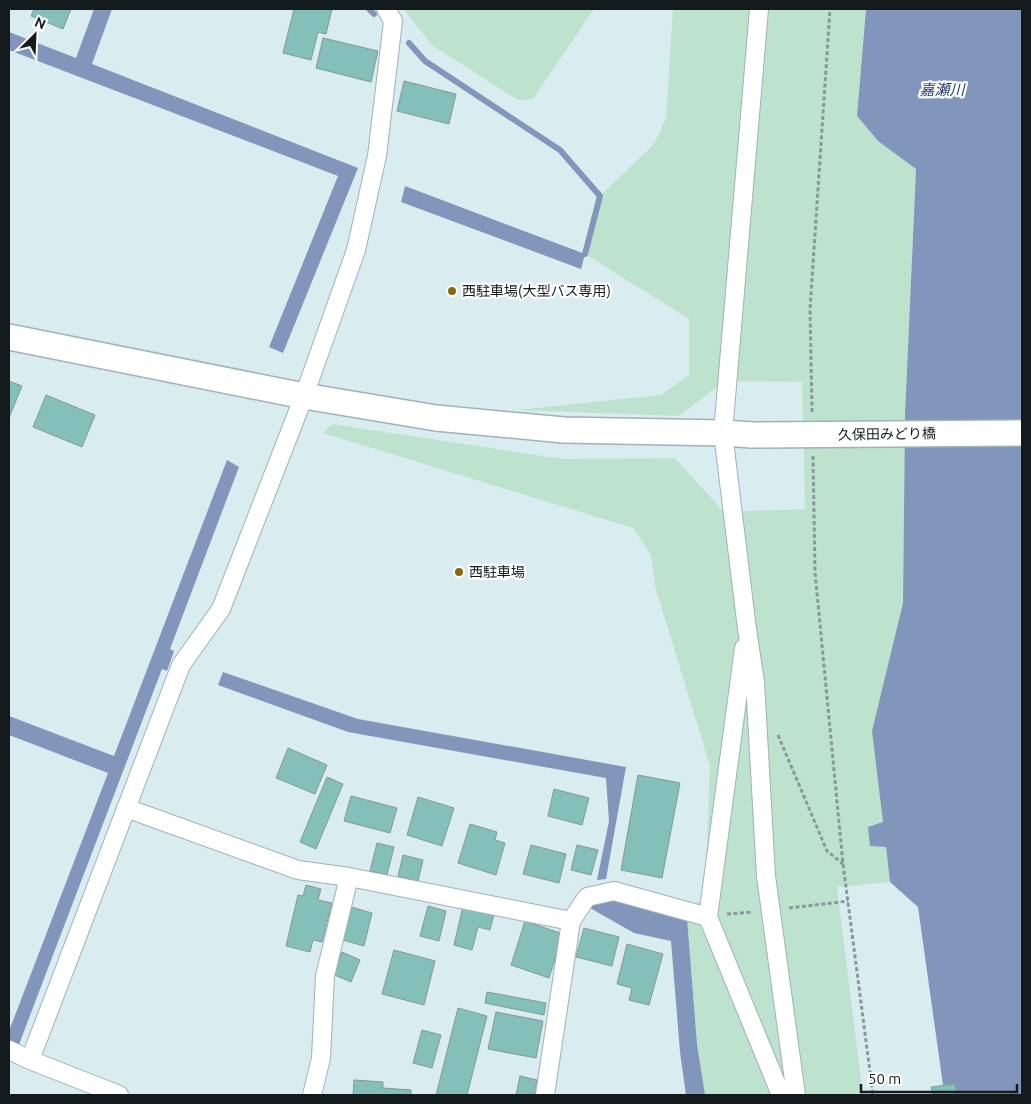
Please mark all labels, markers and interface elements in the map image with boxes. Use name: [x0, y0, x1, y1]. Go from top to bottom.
north arrow: [10, 10, 60, 60]
text: N: [32, 14, 48, 33]
water label: 嘉瀬川: [919, 81, 966, 98]
place label: 西駐車場(大型バス専用): [462, 283, 611, 299]
marker: 西駐車場(大型バス専用): [446, 285, 458, 297]
street label: 久保田みどり橋: [838, 425, 936, 443]
place label: 西駐車場: [469, 564, 525, 580]
marker: 西駐車場: [453, 566, 465, 578]
scale bar: [861, 1062, 1017, 1094]
text: 50 m: [868, 1070, 901, 1087]

